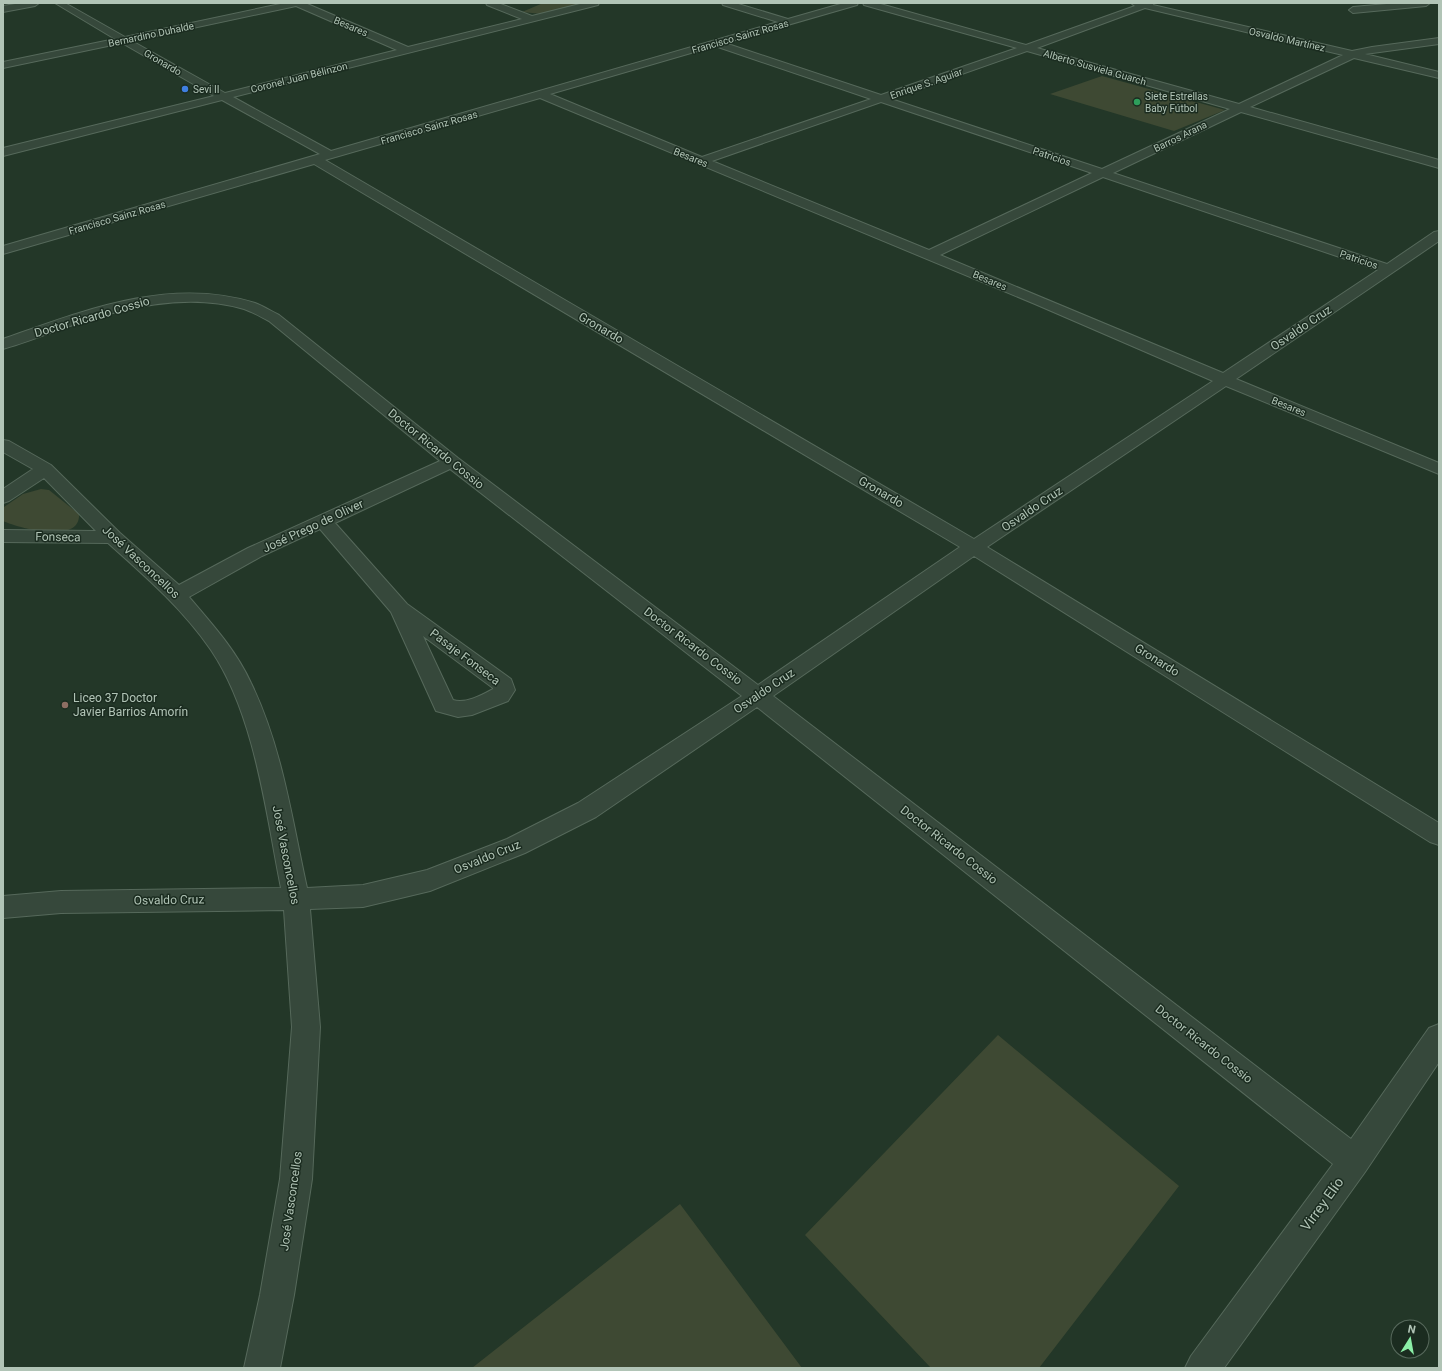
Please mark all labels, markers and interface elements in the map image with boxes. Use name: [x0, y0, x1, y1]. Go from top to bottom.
street label: Besares: [332, 14, 369, 39]
street label: Francisco Sainz Rosas: [690, 17, 790, 56]
street label: Bernardino Duhalde: [107, 20, 195, 49]
street label: Osvaldo Martínez: [1248, 25, 1326, 54]
street label: Gronardo: [142, 47, 184, 78]
street label: Alberto Susviela Guarch: [1042, 48, 1147, 87]
street label: Coronel Juan Bélinzon: [250, 60, 349, 95]
street label: Enrique S. Aguiar: [888, 66, 964, 101]
marker: Sevi II: [180, 84, 190, 94]
place label: Sevi II: [193, 84, 219, 95]
place label: Siete Estrellas Baby Fútbol: [1145, 91, 1208, 114]
marker: Siete Estrellas Baby Fútbol: [1132, 97, 1142, 107]
street label: Francisco Sainz Rosas: [379, 108, 479, 147]
street label: Barros Arana: [1152, 119, 1209, 154]
street label: Patricios: [1031, 145, 1072, 168]
street label: Besares: [672, 146, 710, 169]
street label: Francisco Sainz Rosas: [67, 198, 167, 237]
street label: Patricios: [1338, 248, 1379, 271]
street label: Besares: [971, 268, 1008, 293]
street label: Doctor Ricardo Cossio: [33, 294, 151, 340]
street label: Osvaldo Cruz: [1268, 302, 1334, 354]
street label: Gronardo: [576, 310, 626, 347]
street label: Besares: [1270, 395, 1308, 418]
street label: Doctor Ricardo Cossio: [385, 406, 487, 492]
street label: Gronardo: [856, 474, 906, 511]
street label: Osvaldo Cruz: [999, 483, 1065, 535]
street label: José Prego de Oliver: [260, 496, 366, 556]
street label: José Vasconcellos: [100, 523, 182, 601]
street label: Fonseca: [35, 530, 81, 544]
street label: Doctor Ricardo Cossio: [641, 605, 745, 688]
street label: Pasaje Fonseca: [427, 626, 503, 688]
street label: Gronardo: [1132, 641, 1182, 679]
street label: Osvaldo Cruz: [731, 665, 797, 717]
place label: Liceo 37 Doctor Javier Barrios Amorín: [73, 691, 188, 719]
marker: Liceo 37 Doctor Javier Barrios Amorín: [60, 700, 70, 710]
street label: Doctor Ricardo Cossio: [898, 803, 1000, 887]
street label: José Vasconcellos: [270, 804, 302, 906]
street label: Osvaldo Cruz: [452, 837, 522, 877]
street label: Osvaldo Cruz: [134, 892, 204, 908]
street label: Doctor Ricardo Cossio: [1153, 1002, 1255, 1086]
street label: José Vasconcellos: [277, 1150, 305, 1252]
street label: Virrey Elío: [1297, 1174, 1347, 1234]
north arrow: [1390, 1319, 1430, 1359]
text: N: [1407, 1323, 1417, 1337]

